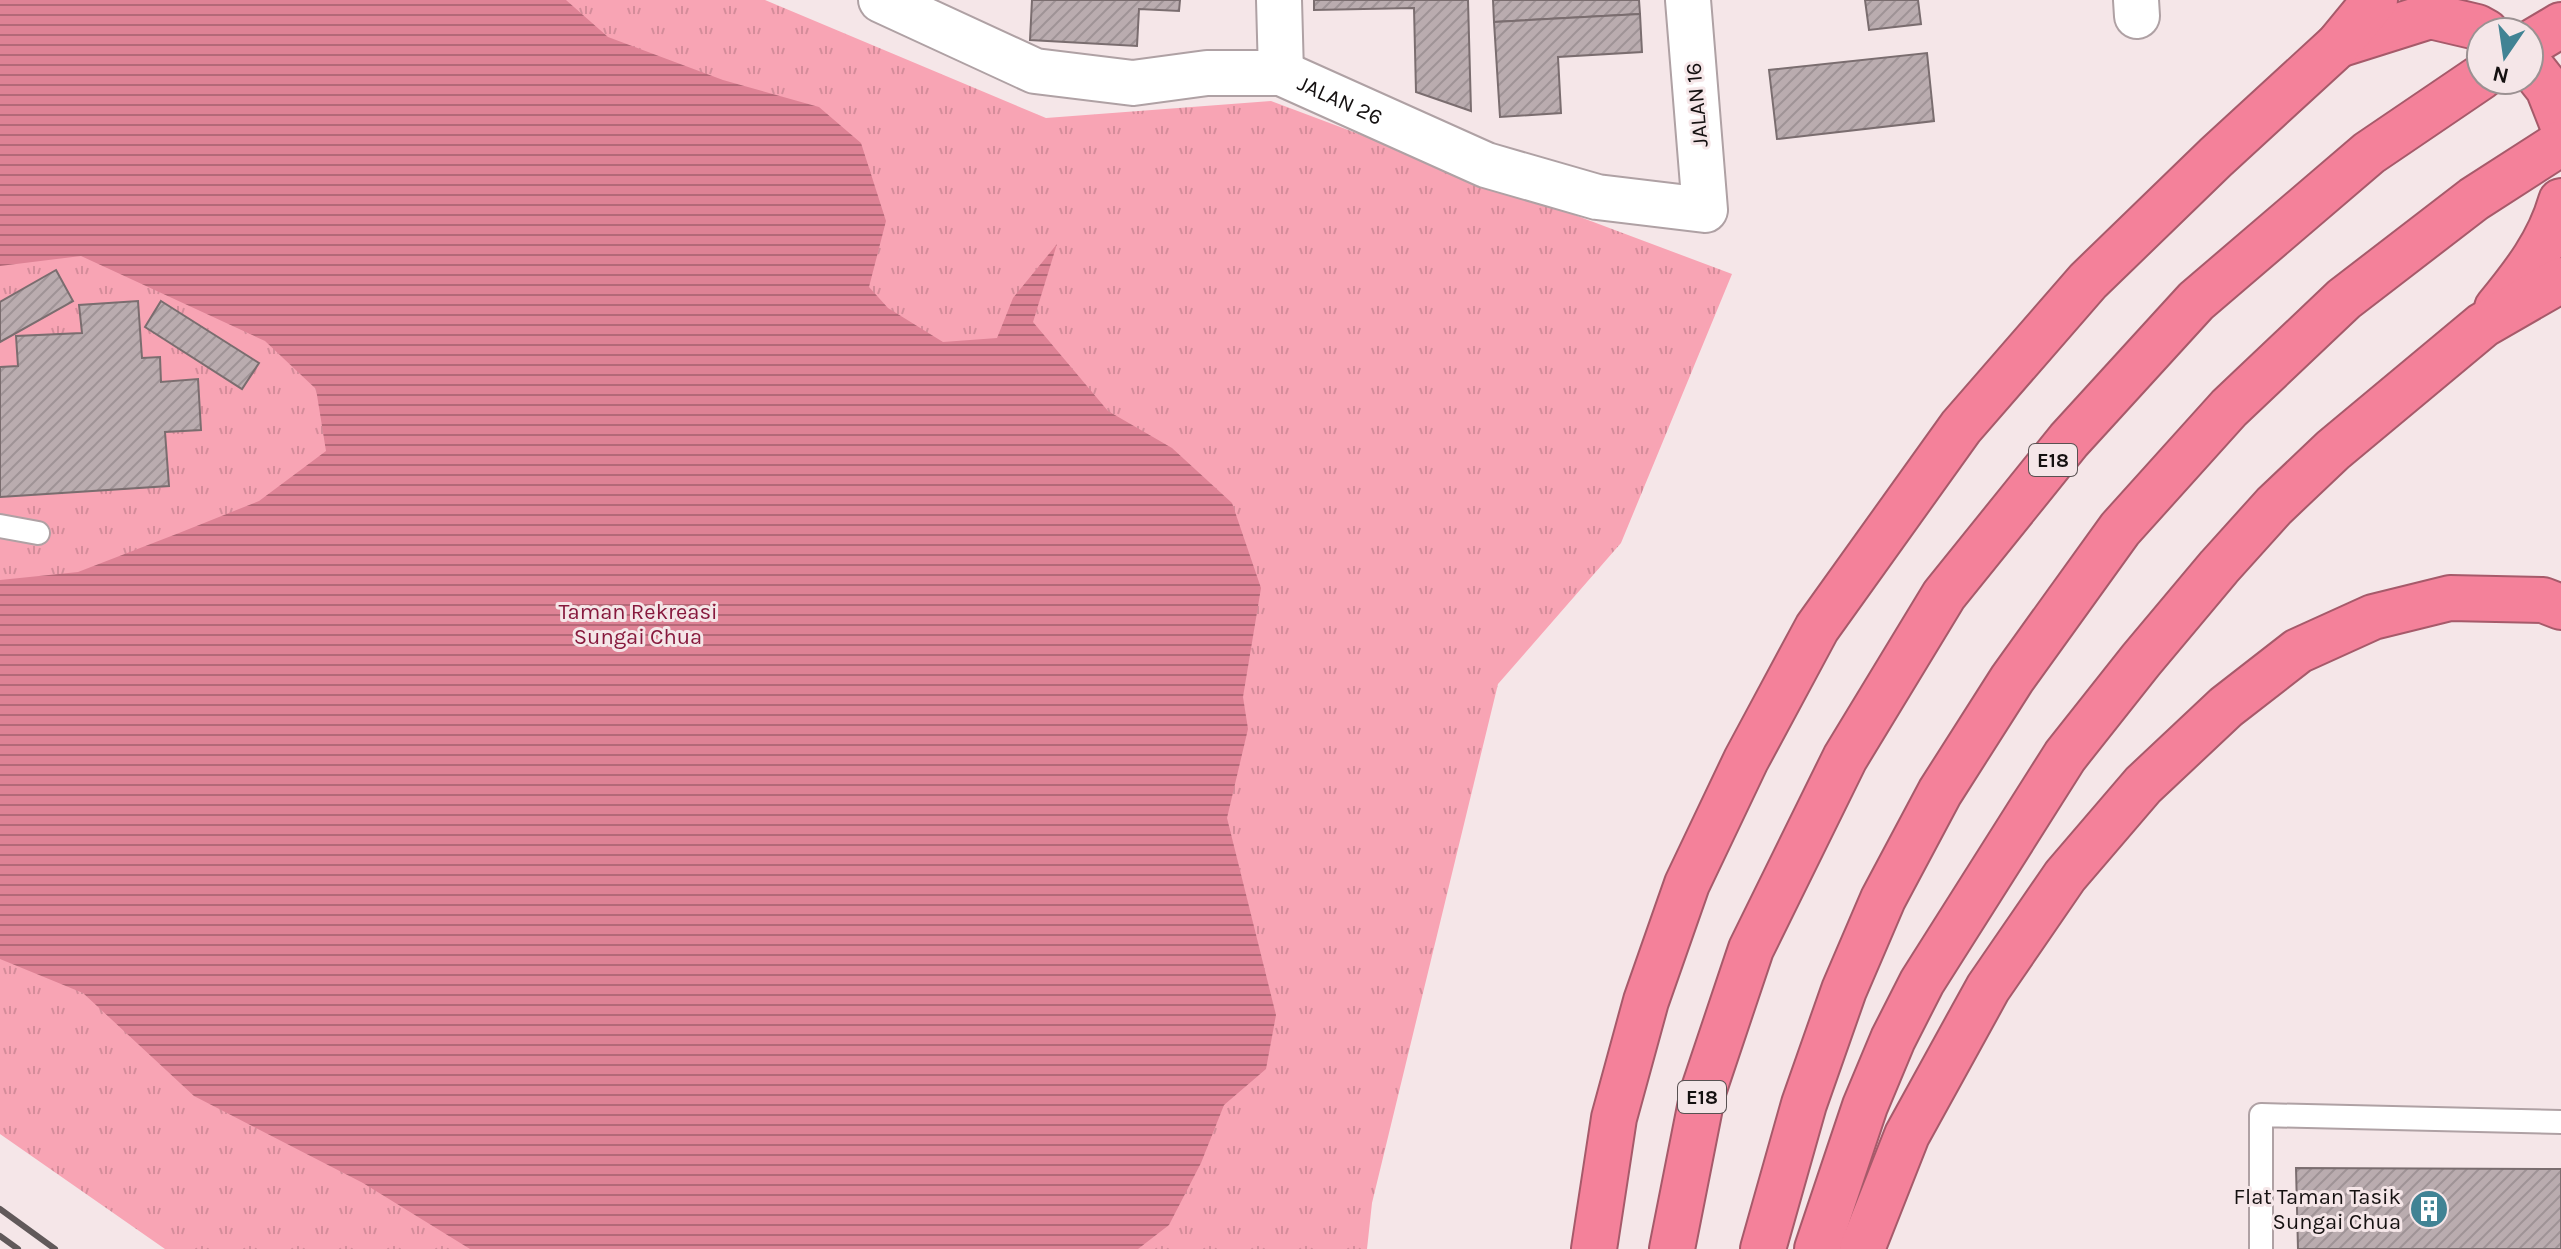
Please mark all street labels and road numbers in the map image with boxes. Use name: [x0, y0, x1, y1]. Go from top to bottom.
street label: JALAN 16: [1680, 62, 1714, 148]
street label: JALAN 26: [1293, 70, 1386, 131]
road number: E18: [2029, 444, 2077, 476]
road number: E18: [1678, 1081, 1726, 1113]

